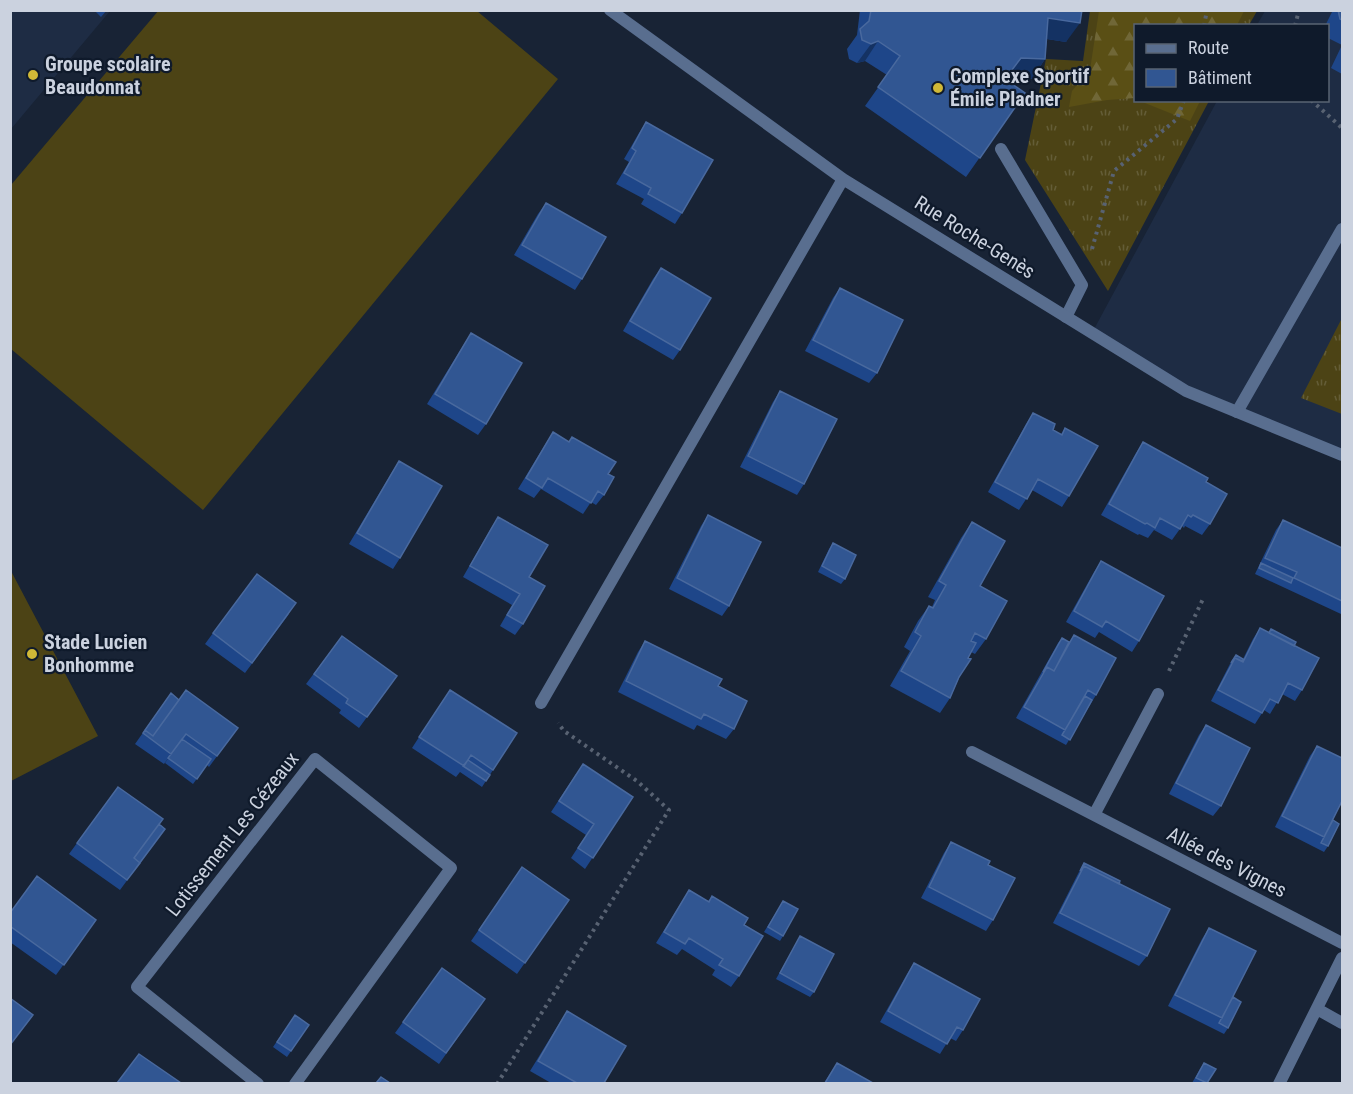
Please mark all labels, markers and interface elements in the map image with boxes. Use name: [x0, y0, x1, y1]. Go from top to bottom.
legend: [1134, 24, 1329, 102]
text: Route: [1188, 37, 1229, 58]
place label: Groupe scolaire Beaudonnat: [45, 52, 171, 99]
place label: Complexe Sportif Émile Pladner: [950, 64, 1090, 111]
text: Bâtiment: [1188, 67, 1252, 88]
marker: Groupe scolaire Beaudonnat: [26, 68, 40, 82]
marker: Complexe Sportif Émile Pladner: [931, 81, 945, 95]
street label: Rue Roche-Genès: [910, 190, 1040, 284]
place label: Stade Lucien Bonhomme: [44, 630, 147, 677]
marker: Stade Lucien Bonhomme: [25, 647, 39, 661]
street label: Lotissement Les Cézeaux: [160, 747, 304, 921]
street label: Allée des Vignes: [1163, 822, 1291, 902]

